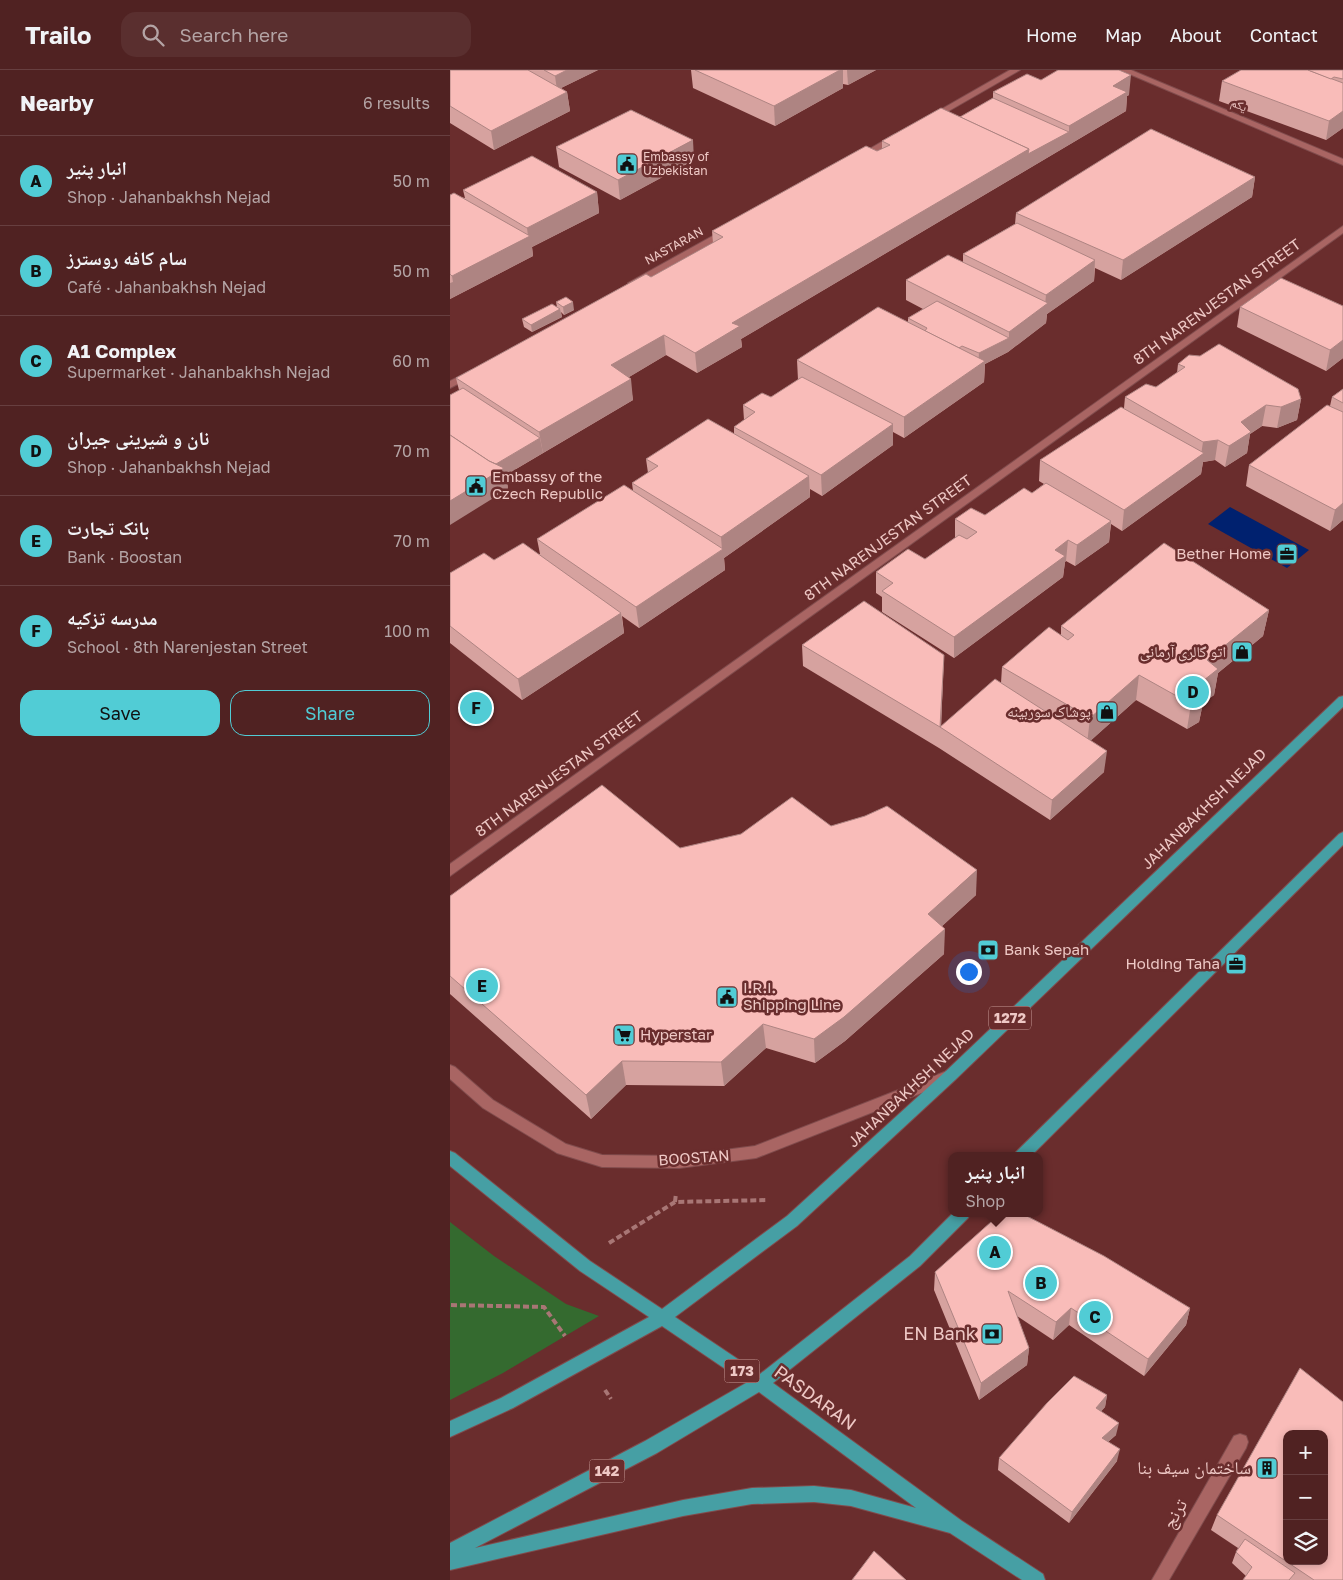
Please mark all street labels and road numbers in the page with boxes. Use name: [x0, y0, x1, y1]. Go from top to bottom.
street label: یکم: [1229, 95, 1250, 116]
street label: NASTARAN: [642, 223, 706, 268]
street label: 8TH NARENJESTAN STREET: [1129, 234, 1304, 368]
street label: 8TH NARENJESTAN STREET: [800, 470, 975, 604]
street label: 8TH NARENJESTAN STREET: [471, 706, 646, 840]
street label: JAHANBAKHSH NEJAD: [1137, 744, 1269, 872]
road number: 1272: [989, 1006, 1031, 1030]
street label: JAHANBAKHSH NEJAD: [843, 1024, 977, 1150]
street label: BOOSTAN: [658, 1146, 730, 1168]
road number: 173: [724, 1360, 760, 1382]
street label: PASDARAN: [770, 1360, 861, 1434]
road number: 142: [590, 1460, 624, 1482]
street label: ترنج: [1157, 1495, 1193, 1533]

